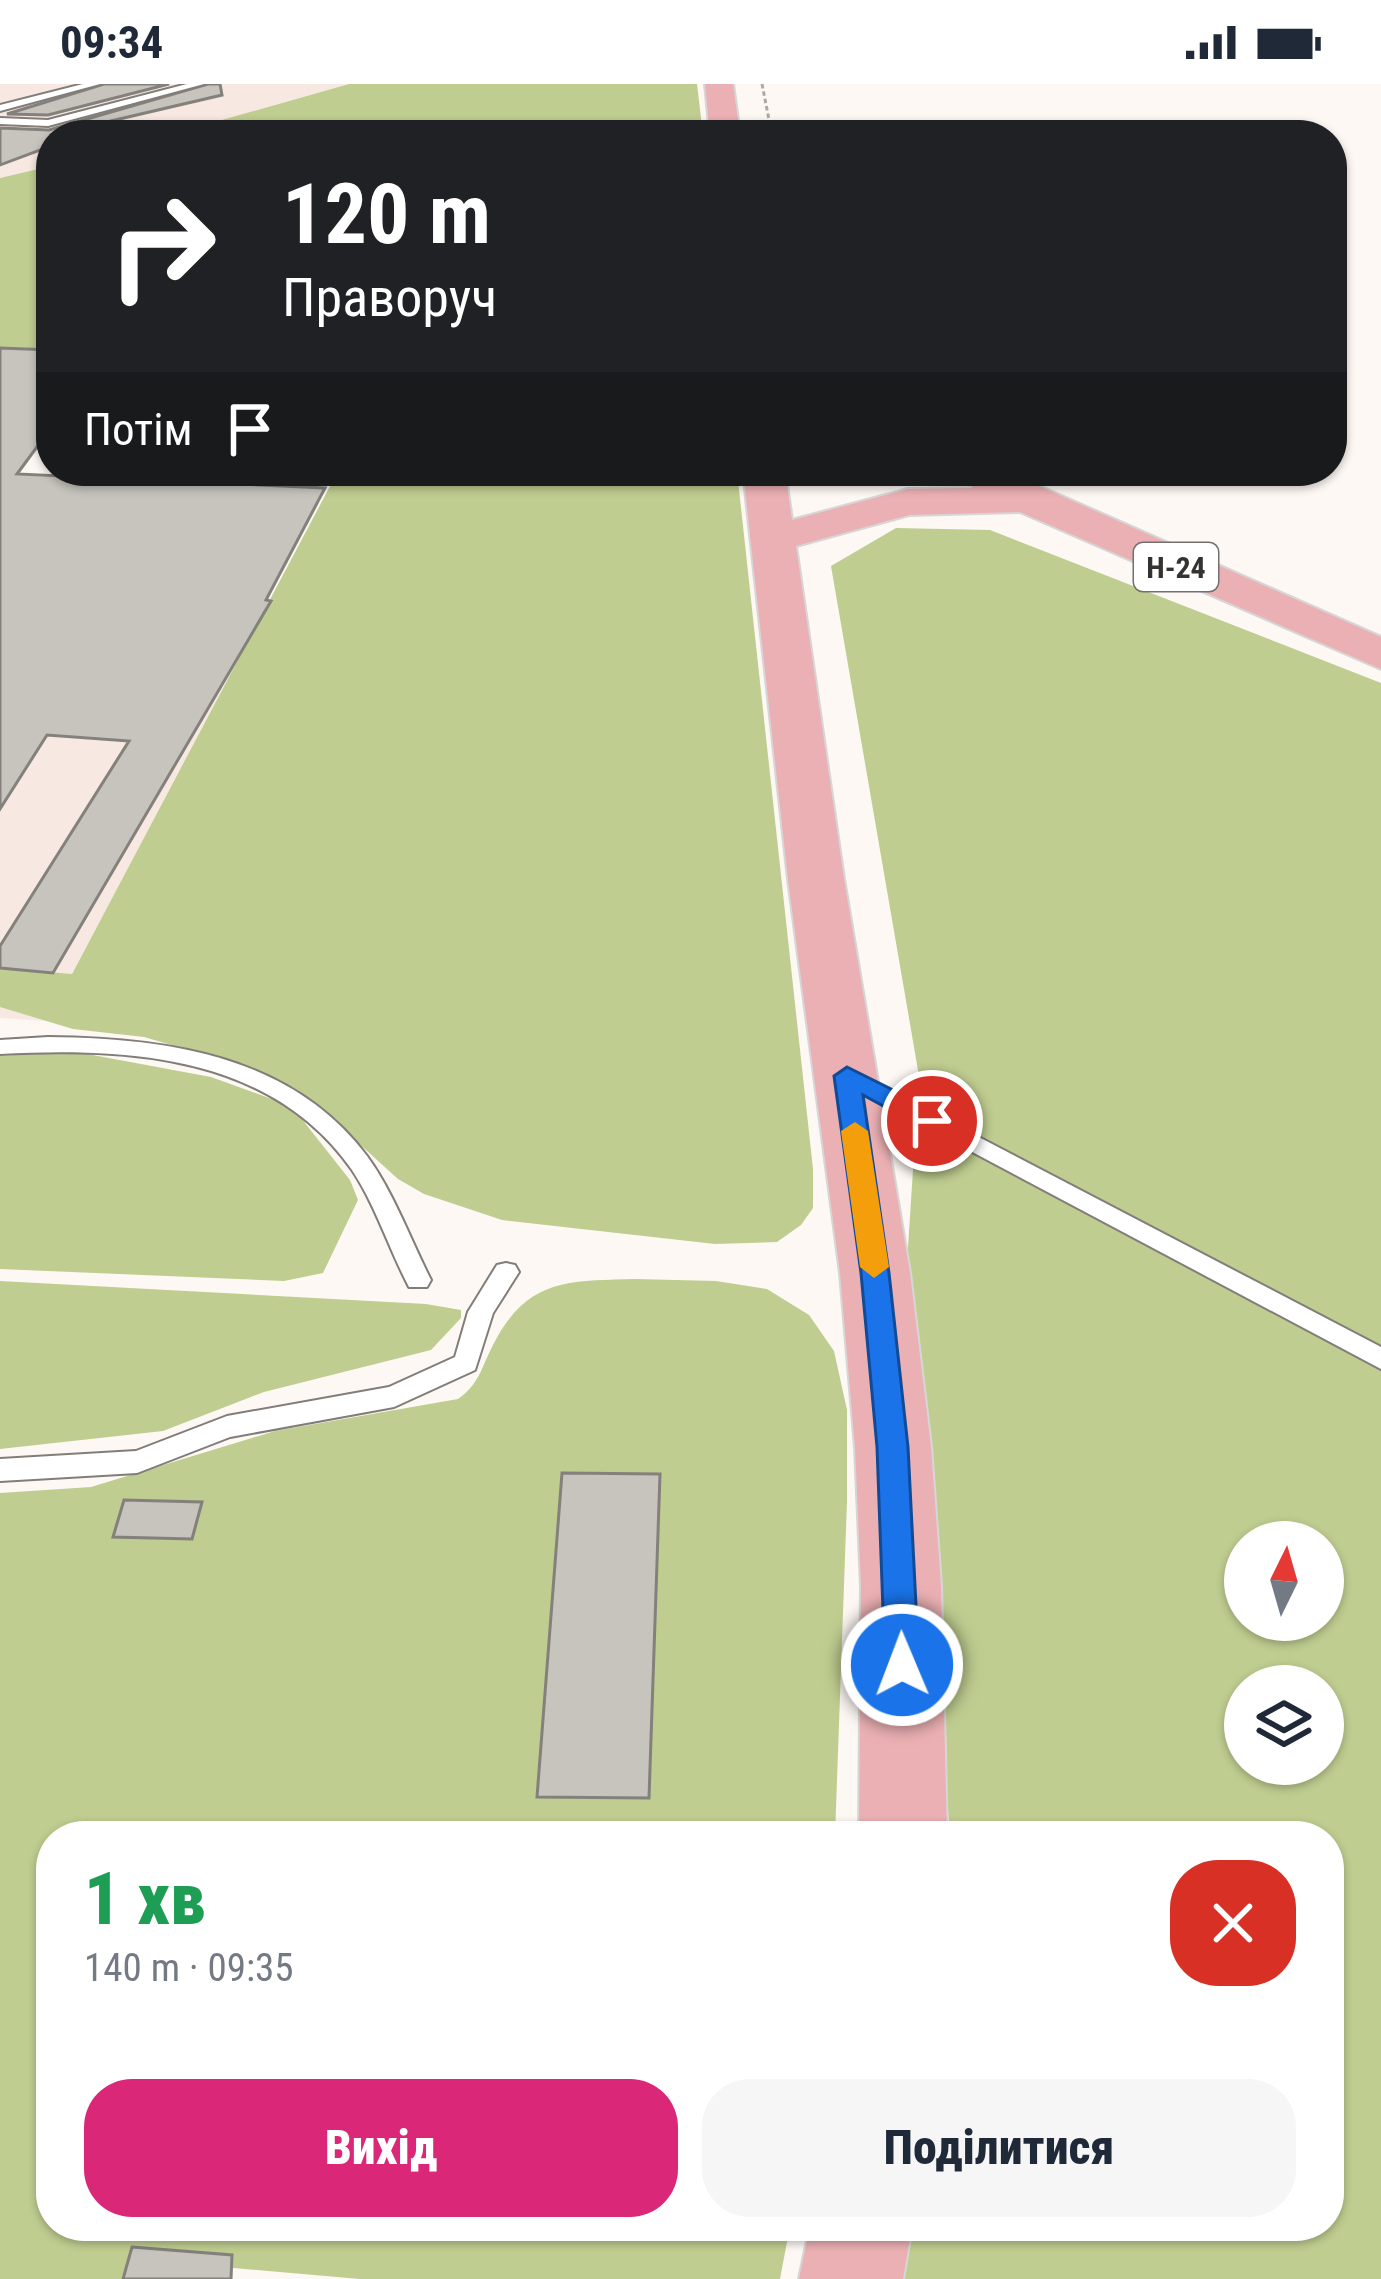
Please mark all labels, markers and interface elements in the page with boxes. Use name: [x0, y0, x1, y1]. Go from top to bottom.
text: 09:34: [60, 16, 163, 69]
text: 120 m: [282, 165, 491, 264]
icon: right: [84, 168, 240, 324]
text: Праворуч: [282, 266, 497, 329]
icon: arrive: [217, 396, 283, 462]
text: Потім: [84, 403, 193, 456]
road number: Н-24: [1134, 543, 1218, 591]
pin: [881, 1070, 983, 1172]
icon: arrive: [899, 1088, 965, 1154]
north arrow: [1224, 1521, 1344, 1641]
map controls: [1224, 1521, 1344, 1785]
position arrow: [839, 1602, 965, 1728]
button: layers: [1224, 1665, 1344, 1785]
text: 1 хв: [84, 1857, 206, 1942]
button: close: [1170, 1860, 1296, 1986]
text: 140 m · 09:35: [84, 1945, 294, 1991]
button: Вихід: [84, 2079, 678, 2217]
button: Поділитися: [702, 2079, 1296, 2217]

